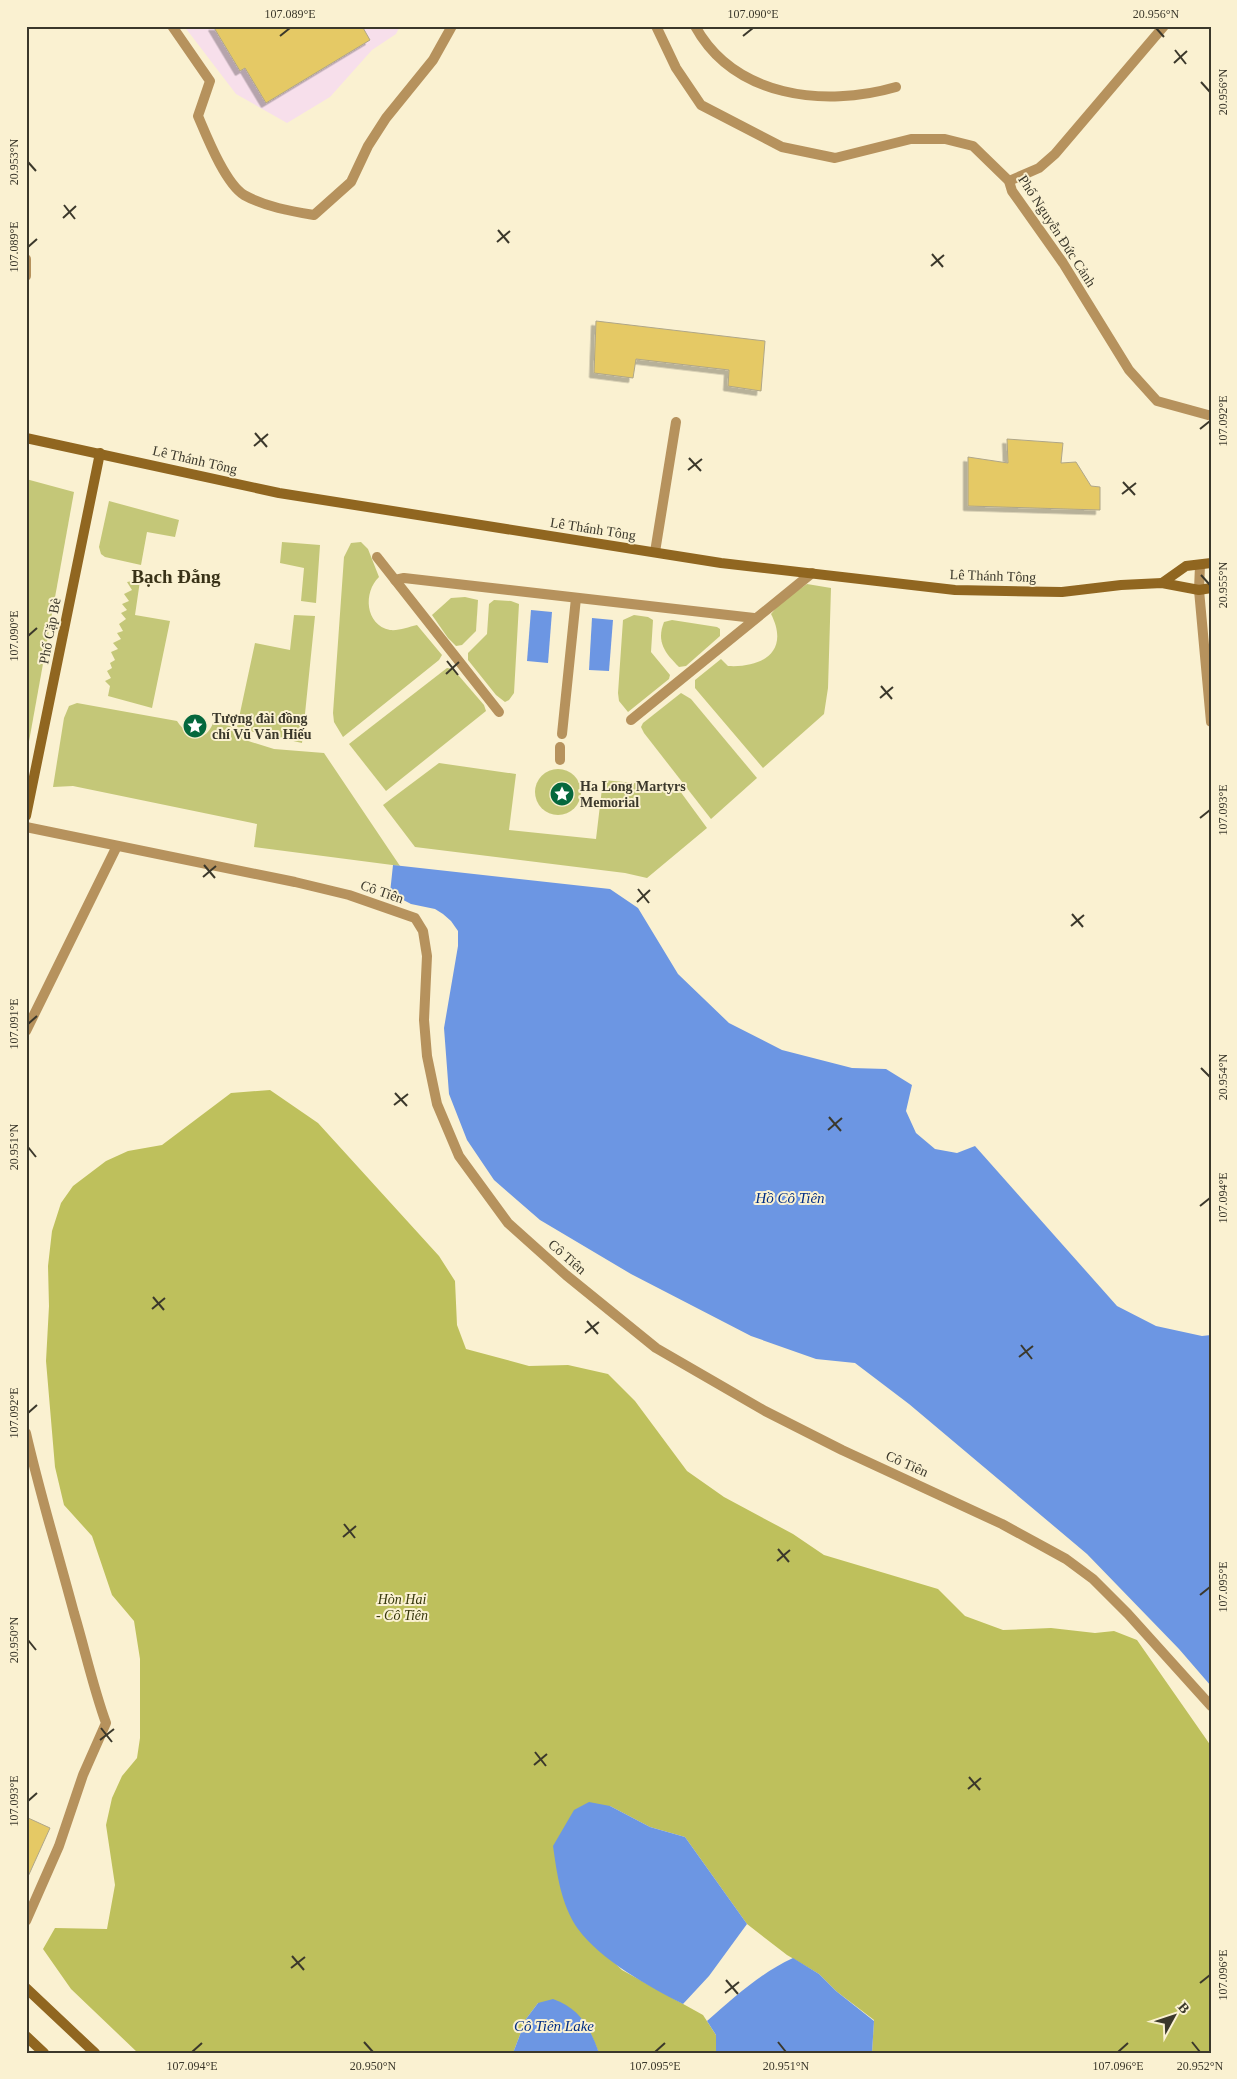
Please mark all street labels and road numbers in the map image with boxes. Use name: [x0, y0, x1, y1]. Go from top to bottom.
street label: Phố Nguyễn Đức Cảnh: [1015, 172, 1099, 290]
street label: Lê Thánh Tông: [151, 443, 239, 477]
street label: Lê Thánh Tông: [549, 515, 637, 543]
street label: Lê Thánh Tông: [949, 567, 1037, 585]
street label: Phố Cặp Bè: [36, 597, 64, 665]
street label: Cô Tiên: [358, 878, 406, 906]
street label: Cô Tiên: [545, 1237, 589, 1277]
street label: Cô Tiên: [884, 1448, 930, 1480]

